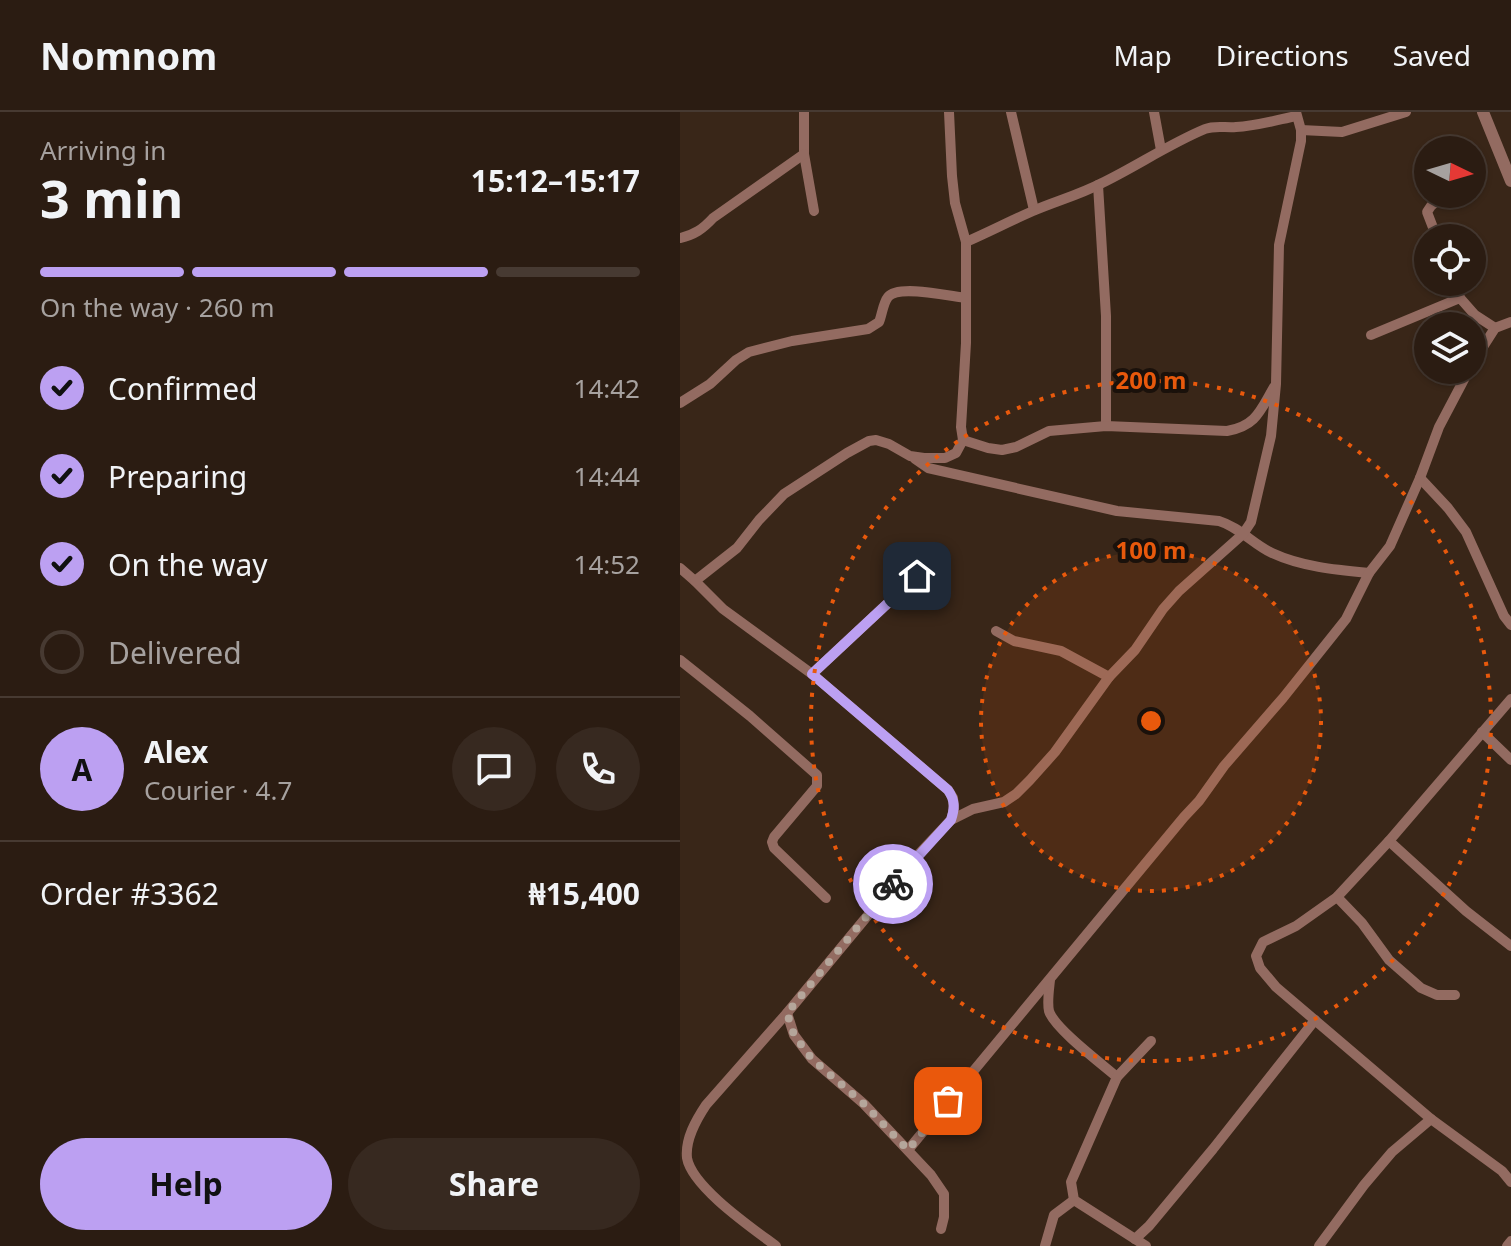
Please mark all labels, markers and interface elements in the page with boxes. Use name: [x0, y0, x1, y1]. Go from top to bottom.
text: Nomnom: [40, 29, 217, 81]
text: Map: [1113, 36, 1172, 74]
text: Directions: [1216, 36, 1349, 74]
text: Saved: [1393, 36, 1471, 74]
text: Arriving in: [40, 132, 166, 168]
north arrow: [1414, 136, 1486, 208]
map controls: [1414, 136, 1486, 384]
text: 15:12–15:17: [471, 160, 640, 201]
text: 3 min: [40, 162, 183, 233]
button: locate: [1414, 224, 1486, 296]
text: On the way · 260 m: [40, 289, 274, 325]
button: layers: [1414, 312, 1486, 384]
text: 200 m: [1116, 363, 1186, 396]
icon: check: [40, 366, 84, 410]
text: Confirmed: [108, 368, 258, 409]
text: 14:42: [574, 370, 640, 406]
icon: check: [40, 454, 84, 498]
text: Preparing: [108, 456, 247, 497]
text: 14:44: [574, 458, 640, 494]
text: 100 m: [1116, 533, 1186, 566]
icon: check: [40, 542, 84, 586]
pin: [883, 542, 951, 610]
text: On the way: [108, 544, 268, 585]
text: 14:52: [574, 546, 640, 582]
icon: home: [895, 554, 939, 598]
text: Delivered: [108, 632, 242, 673]
centre of rings: [1137, 707, 1165, 735]
button: chat: [452, 727, 536, 811]
button: phone: [556, 727, 640, 811]
text: Alex: [144, 731, 208, 772]
text: A: [72, 749, 92, 790]
text: Courier · 4.7: [144, 772, 292, 808]
courier: [853, 844, 933, 924]
icon: bike: [871, 862, 915, 906]
text: Order #3362: [40, 873, 219, 914]
text: ₦15,400: [528, 873, 640, 914]
pin: [914, 1067, 982, 1135]
icon: bag: [926, 1079, 970, 1123]
button: Help: [40, 1138, 332, 1230]
button: Share: [348, 1138, 640, 1230]

